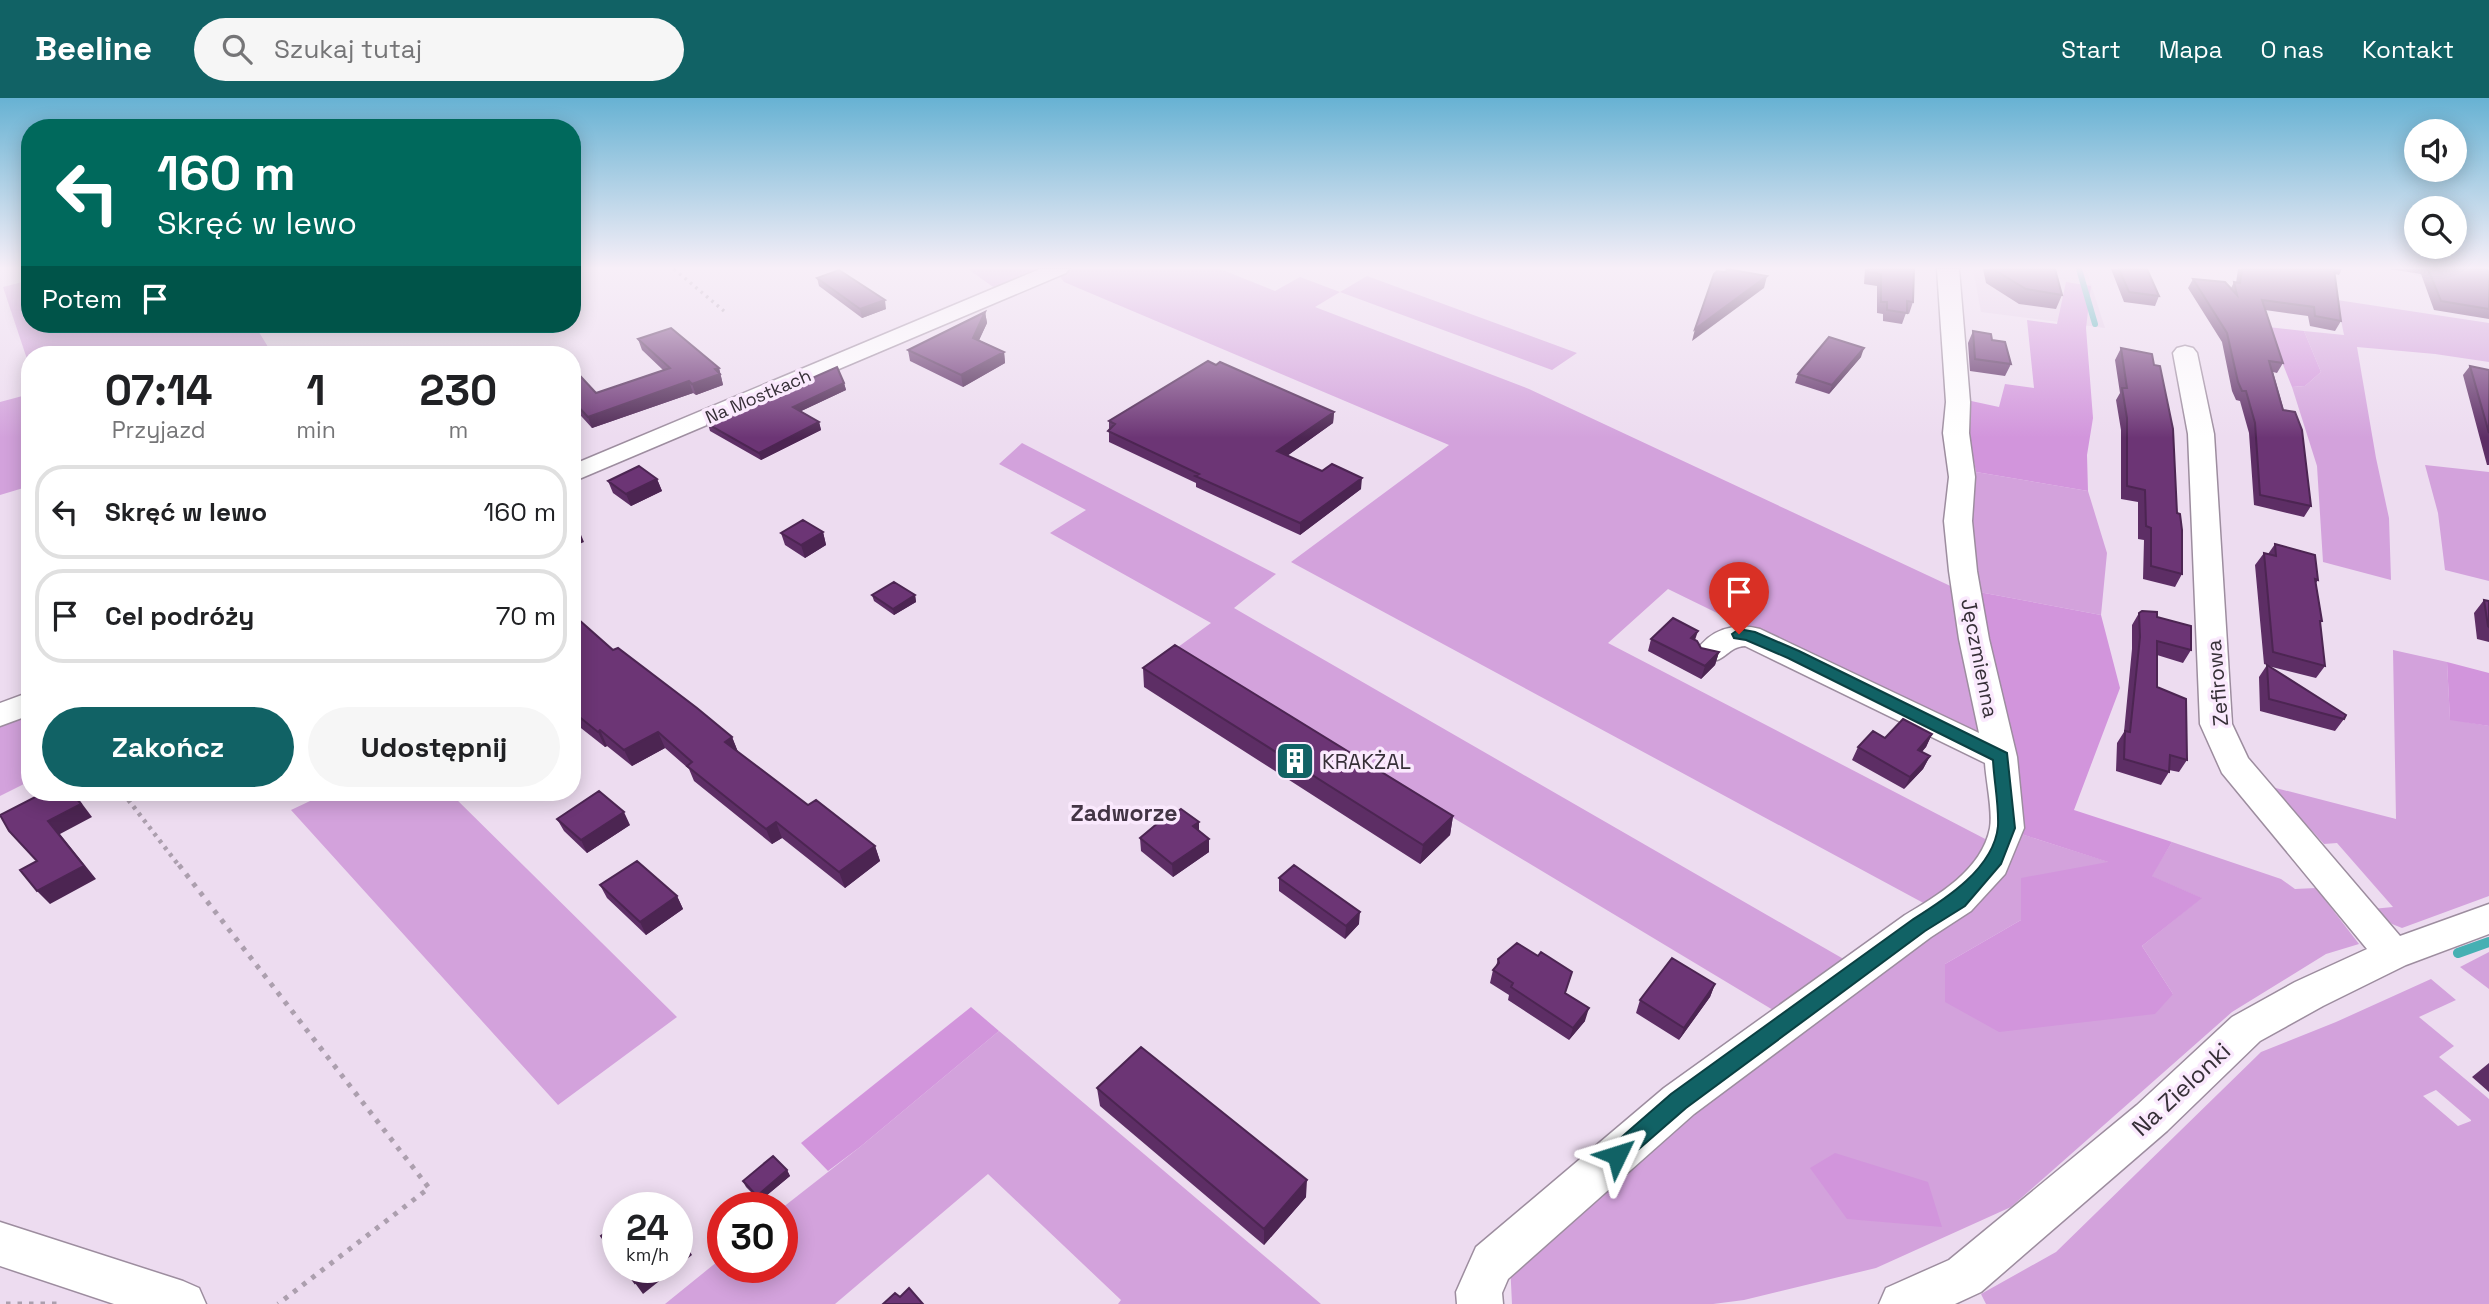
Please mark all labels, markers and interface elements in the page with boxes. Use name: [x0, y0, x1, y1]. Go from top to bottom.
search box: [194, 18, 684, 81]
text: Beeline: [35, 28, 152, 70]
icon: search: [218, 30, 256, 68]
text: Szukaj tutaj: [274, 32, 422, 66]
text: Start: [2061, 34, 2121, 65]
text: Mapa: [2159, 34, 2223, 65]
text: O nas: [2261, 34, 2324, 65]
text: Kontakt: [2362, 34, 2454, 65]
map controls: [2404, 119, 2467, 259]
button: sound: [2404, 119, 2467, 182]
text: 160 m: [157, 142, 295, 204]
icon: left: [42, 147, 133, 238]
button: search: [2404, 196, 2467, 259]
text: Skręć w lewo: [157, 203, 357, 243]
icon: arrive: [136, 280, 174, 318]
text: Potem: [42, 282, 122, 316]
street label: Na Mostkach: [702, 363, 814, 429]
text: 07:14: [105, 364, 213, 417]
text: 1: [307, 364, 326, 417]
text: 230: [420, 364, 497, 417]
text: Przyjazd: [112, 415, 206, 445]
text: min: [296, 415, 336, 445]
text: m: [448, 415, 468, 445]
icon: left: [46, 493, 84, 531]
text: Skręć w lewo: [105, 495, 267, 529]
text: 160 m: [484, 495, 556, 529]
pin: [1709, 562, 1769, 634]
icon: arrive: [1720, 573, 1758, 611]
street label: Jęczmienna: [1955, 596, 2005, 720]
icon: arrive: [46, 597, 84, 635]
text: Cel podróży: [105, 599, 254, 633]
text: 70 m: [496, 599, 556, 633]
street label: Zefirowa: [2200, 639, 2234, 727]
button: Zakończ: [42, 707, 294, 787]
button: Udostępnij: [308, 707, 560, 787]
building icon: KRAKŻAL: [1274, 740, 1316, 782]
place label: KRAKŻAL: [1322, 748, 1411, 775]
district label: Zadworze: [1070, 798, 1178, 828]
street label: Na Zielonki: [2125, 1035, 2237, 1143]
position arrow: [1580, 1118, 1654, 1192]
speed limit sign: 30: [707, 1192, 798, 1283]
text: 24: [626, 1206, 669, 1250]
text: km/h: [626, 1243, 669, 1266]

